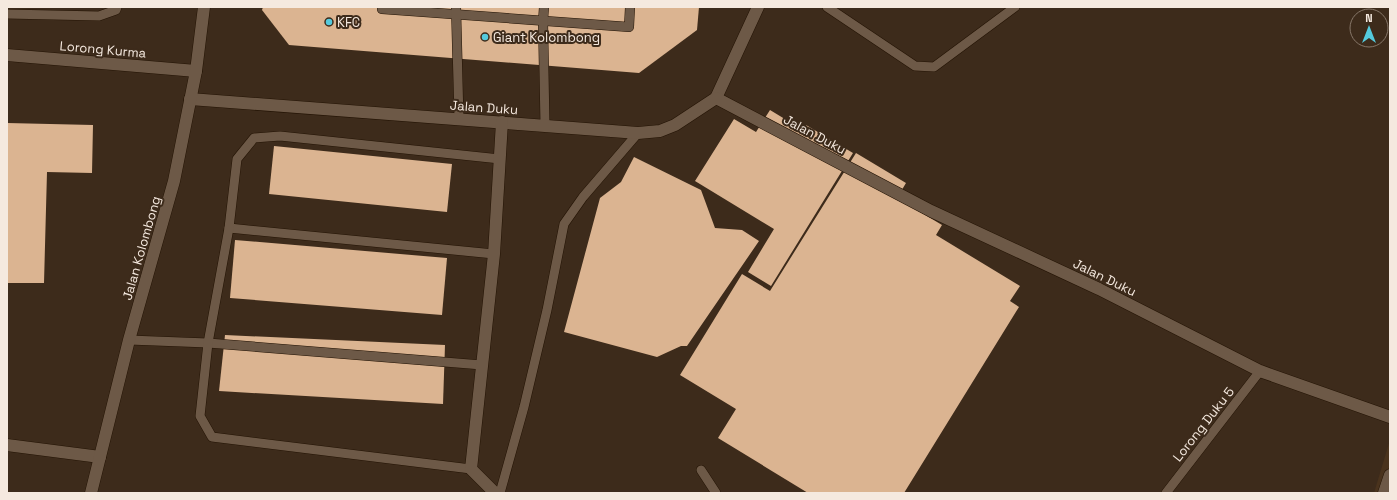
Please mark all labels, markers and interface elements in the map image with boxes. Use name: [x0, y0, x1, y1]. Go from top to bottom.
north arrow: [1349, 8, 1389, 48]
text: N: [1365, 11, 1373, 25]
place label: KFC: [337, 14, 360, 31]
marker: KFC: [324, 17, 334, 27]
place label: Giant Kolombong: [493, 29, 600, 46]
marker: Giant Kolombong: [480, 32, 490, 42]
street label: Lorong Kurma: [59, 37, 147, 62]
street label: Jalan Duku: [449, 97, 519, 118]
street label: Jalan Duku: [781, 111, 849, 158]
street label: Jalan Kolombong: [118, 194, 164, 302]
street label: Jalan Duku: [1070, 255, 1139, 300]
street label: Lorong Duku 5: [1169, 383, 1238, 465]

